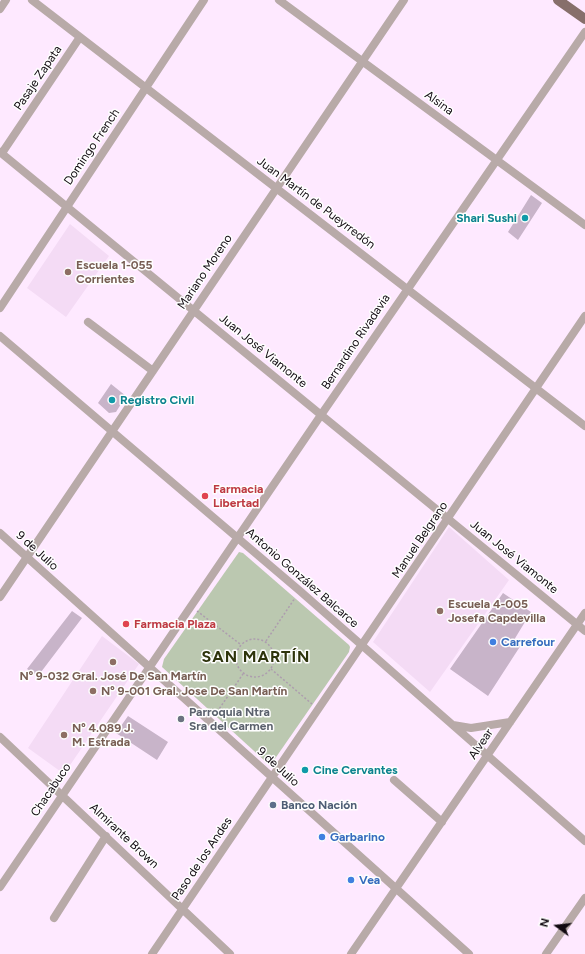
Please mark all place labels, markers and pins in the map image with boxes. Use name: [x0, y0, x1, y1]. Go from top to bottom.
place label: Shari Sushi: [456, 211, 517, 225]
marker: Shari Sushi: [520, 213, 530, 223]
place label: Escuela 1-055 Corrientes: [76, 258, 153, 286]
marker: Escuela 1-055 Corrientes: [63, 267, 73, 277]
place label: Registro Civil: [120, 393, 194, 407]
marker: Registro Civil: [107, 395, 117, 405]
place label: Farmacia Libertad: [213, 482, 263, 510]
marker: Farmacia Libertad: [200, 491, 210, 501]
place label: Escuela 4-005 Josefa Capdevilla: [448, 597, 546, 625]
marker: Escuela 4-005 Josefa Capdevilla: [435, 606, 445, 616]
place label: Farmacia Plaza: [134, 617, 216, 631]
marker: Farmacia Plaza: [121, 619, 131, 629]
place label: Carrefour: [501, 635, 555, 649]
marker: Carrefour: [488, 637, 498, 647]
marker: Nº 9-032 Gral. José De San Martín: [108, 657, 118, 667]
place label: Nº 9-032 Gral. José De San Martín: [19, 669, 207, 683]
place label: Nº 9-001 Gral. Jose De San Martín: [101, 684, 287, 698]
marker: Nº 9-001 Gral. Jose De San Martín: [88, 686, 98, 696]
place label: Parroquia Ntra Sra del Carmen: [189, 705, 273, 733]
marker: Parroquia Ntra Sra del Carmen: [176, 714, 186, 724]
place label: Nº 4.089 J. M. Estrada: [72, 721, 134, 749]
marker: Nº 4.089 J. M. Estrada: [59, 730, 69, 740]
place label: Cine Cervantes: [313, 763, 398, 777]
marker: Cine Cervantes: [300, 765, 310, 775]
place label: Banco Nación: [281, 798, 357, 812]
marker: Banco Nación: [268, 800, 278, 810]
place label: Garbarino: [330, 830, 385, 844]
marker: Garbarino: [317, 832, 327, 842]
place label: Vea: [359, 873, 380, 887]
marker: Vea: [346, 875, 356, 885]

